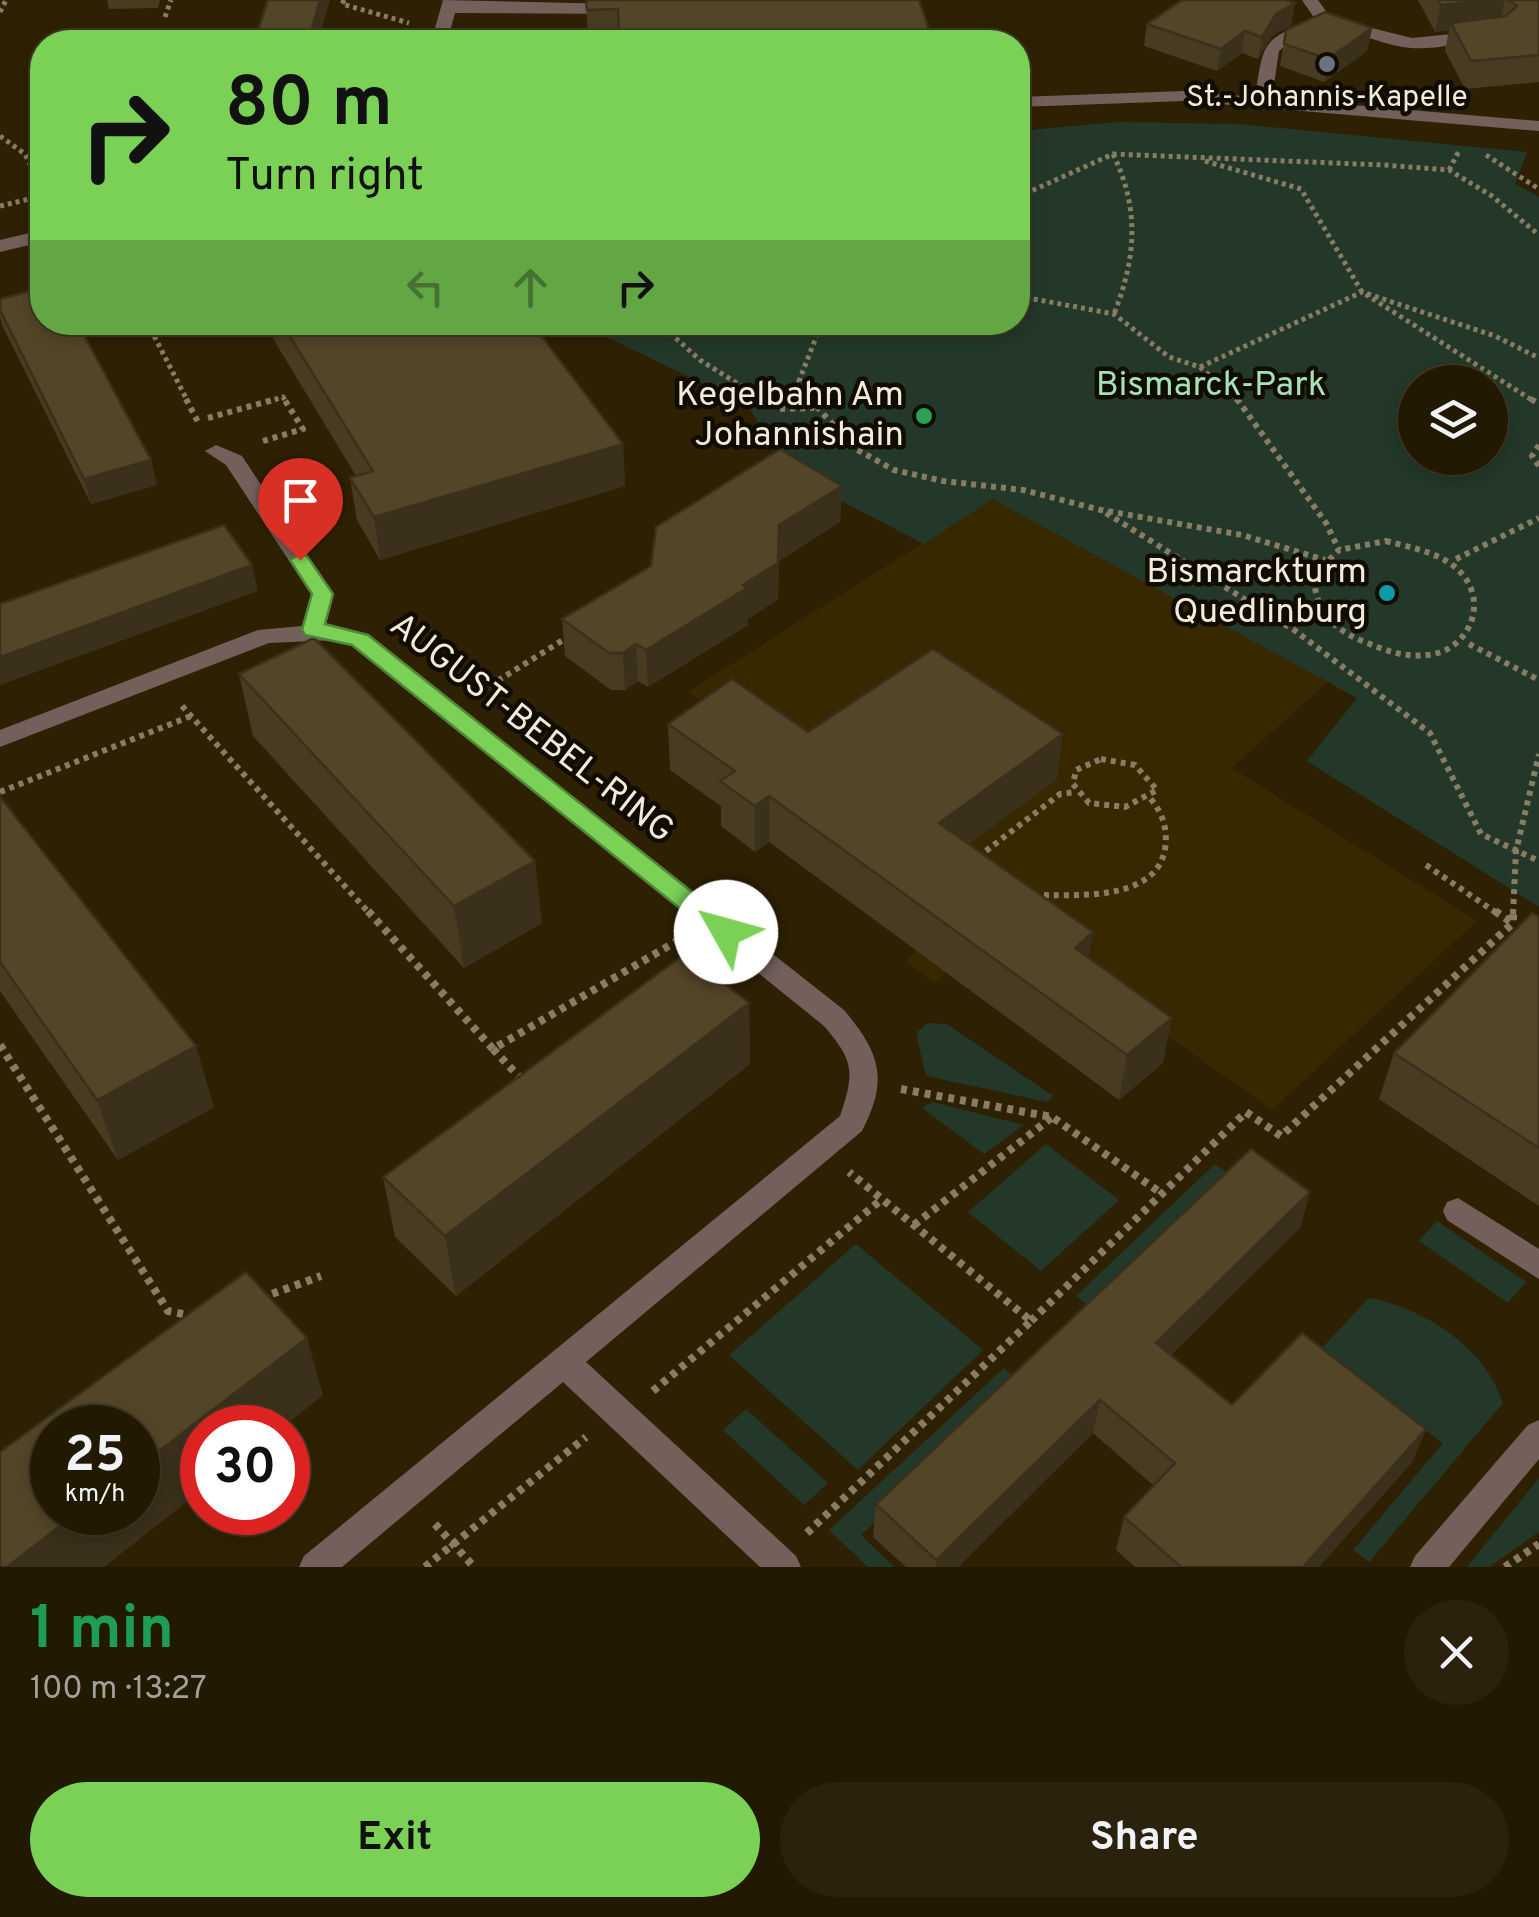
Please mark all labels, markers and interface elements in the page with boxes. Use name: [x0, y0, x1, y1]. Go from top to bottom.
marker: St.-Johannis-Kapelle: [1316, 53, 1338, 75]
text: 80 m: [225, 62, 393, 151]
icon: right: [60, 70, 190, 200]
place label: St.-Johannis-Kapelle: [1186, 80, 1468, 117]
text: Turn right: [225, 149, 424, 206]
icon: left: [398, 260, 453, 315]
icon: ahead: [503, 260, 558, 315]
icon: right: [608, 260, 663, 315]
park label: Bismarck-Park: [1096, 364, 1326, 408]
map controls: [1398, 365, 1508, 475]
button: layers: [1398, 365, 1508, 475]
place label: Kegelbahn Am Johannishain: [676, 374, 904, 458]
marker: Kegelbahn Am Johannishain: [913, 405, 935, 427]
pin: [258, 458, 343, 561]
icon: arrive: [273, 473, 328, 528]
place label: Bismarckturm Quedlinburg: [1146, 551, 1367, 635]
marker: Bismarckturm Quedlinburg: [1376, 582, 1398, 604]
street label: AUGUST-BEBEL-RING: [380, 604, 682, 854]
position arrow: [674, 880, 778, 984]
speed limit sign: 30: [180, 1405, 310, 1535]
text: 25: [64, 1426, 126, 1489]
text: km/h: [65, 1479, 125, 1511]
text: 1 min: [30, 1594, 174, 1670]
button: close: [1404, 1600, 1509, 1705]
text: 100 m · 13:27: [30, 1670, 207, 1710]
button: Exit: [30, 1782, 760, 1897]
button: Share: [780, 1782, 1509, 1897]

